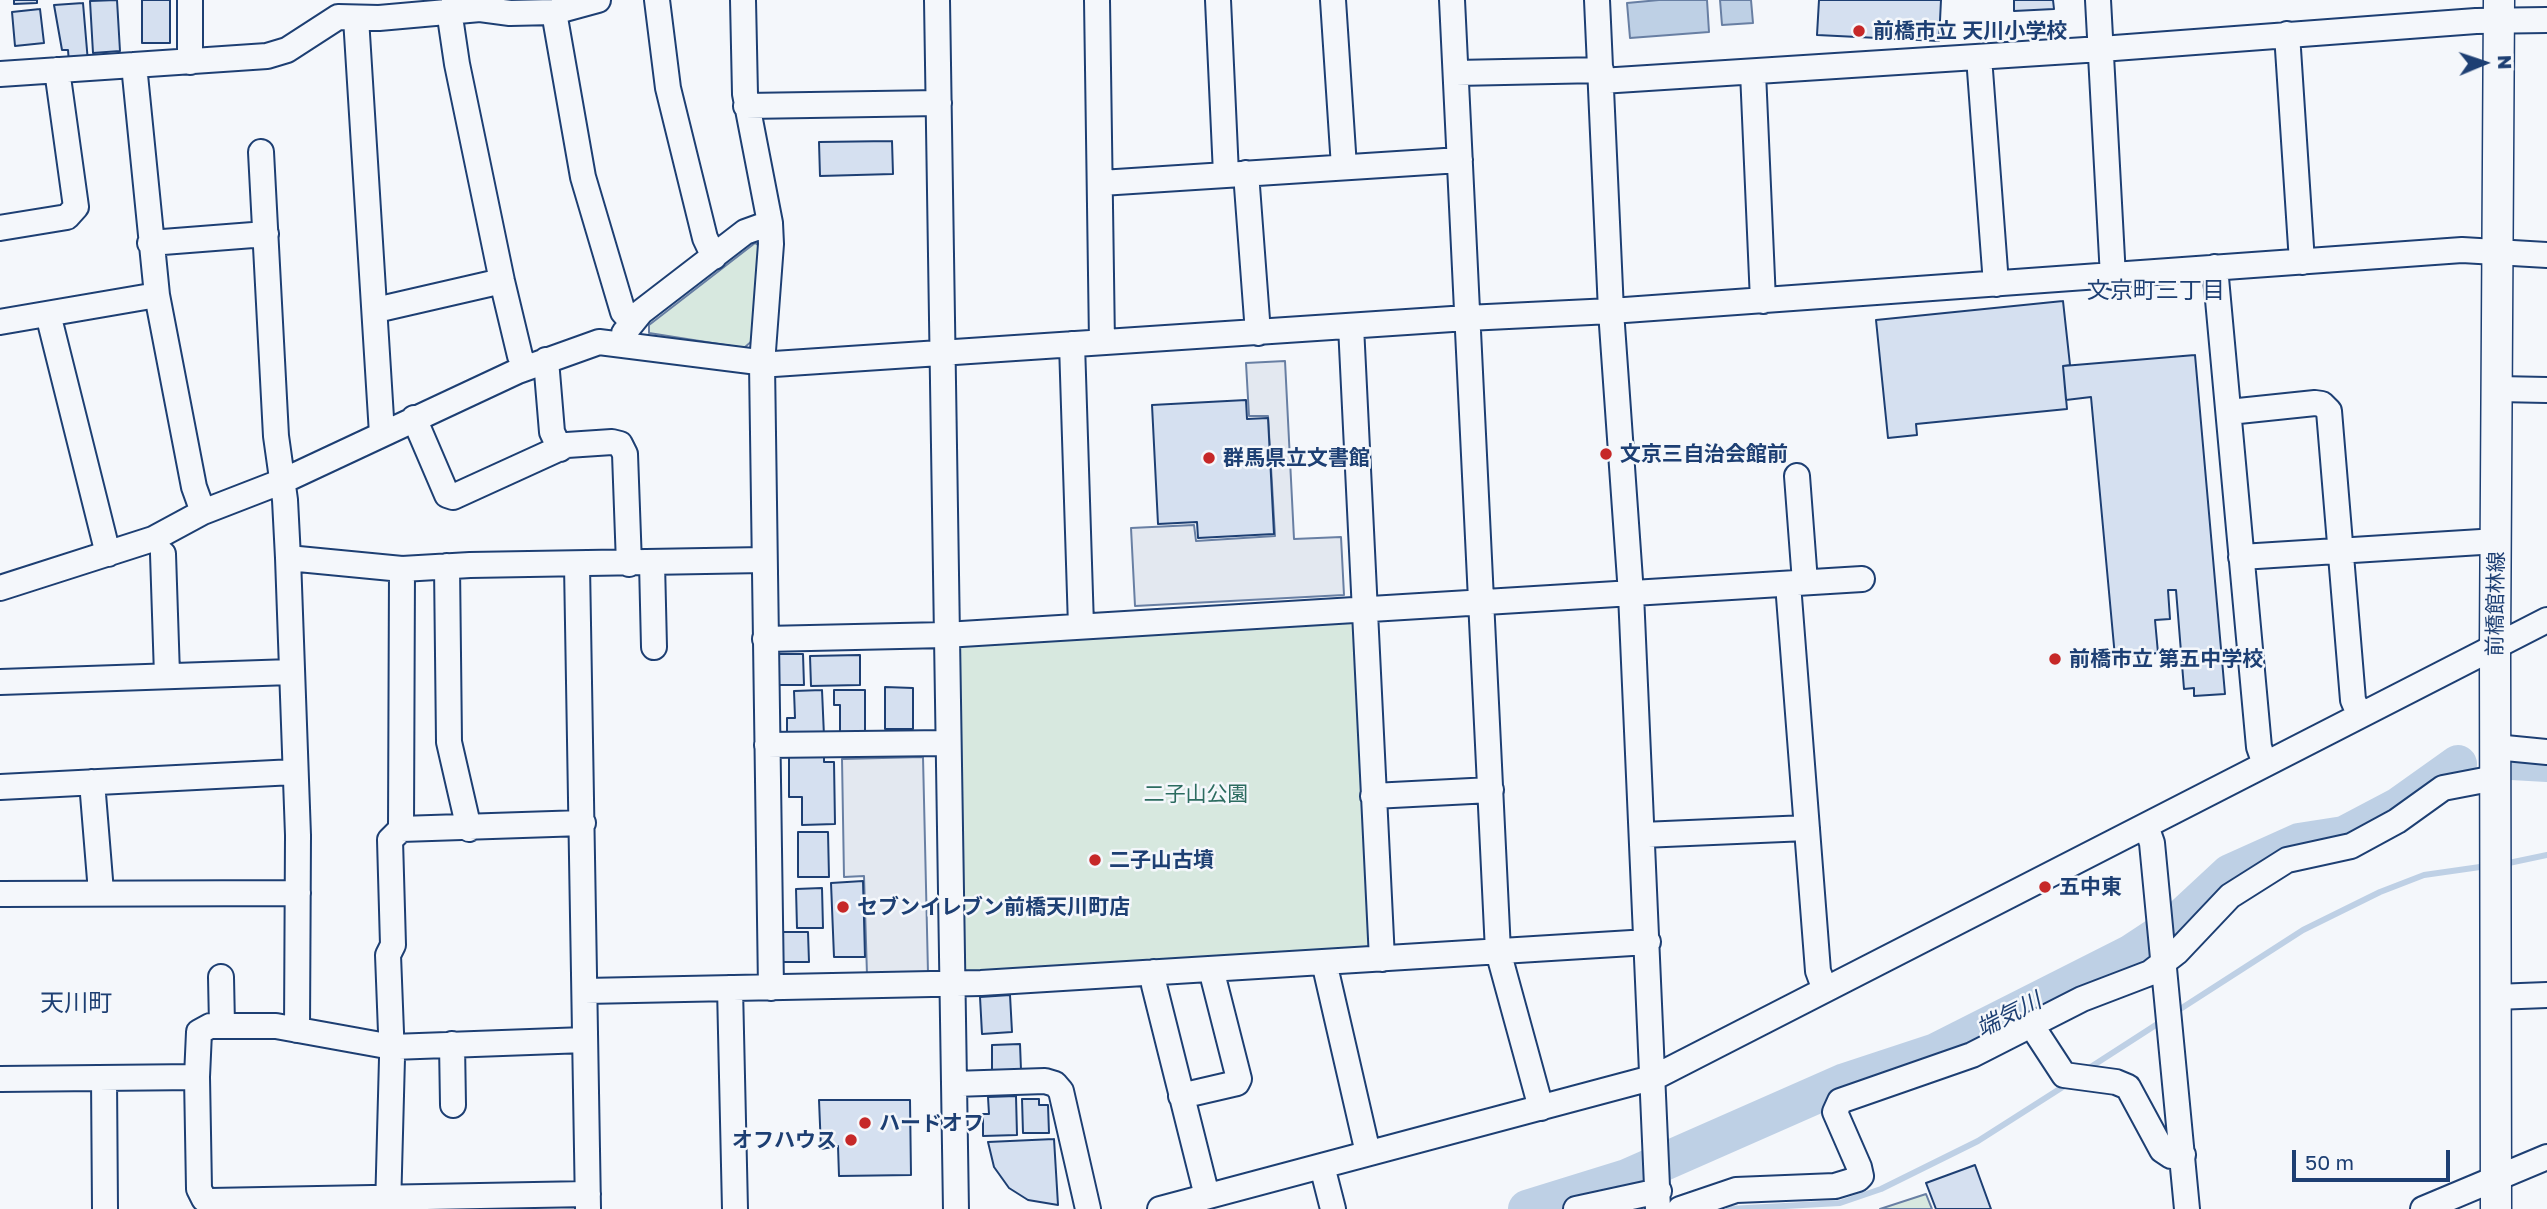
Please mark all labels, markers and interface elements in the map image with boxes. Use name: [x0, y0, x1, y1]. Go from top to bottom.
place label: 前橋市立 天川小学校: [1873, 18, 2067, 44]
marker: 前橋市立 天川小学校: [1851, 23, 1867, 39]
north arrow: [2449, 28, 2519, 98]
text: N: [2494, 55, 2517, 70]
district label: 文京町三丁目: [2087, 277, 2225, 305]
place label: 文京三自治会館前: [1620, 441, 1788, 467]
place label: 群馬県立文書館: [1223, 445, 1370, 471]
marker: 文京三自治会館前: [1598, 446, 1614, 462]
marker: 群馬県立文書館: [1201, 450, 1217, 466]
street label: 前橋館林線: [2482, 551, 2510, 657]
place label: 前橋市立 第五中学校: [2069, 646, 2263, 672]
marker: 前橋市立 第五中学校: [2047, 651, 2063, 667]
park label: 二子山公園: [1144, 781, 1248, 807]
place label: 二子山古墳: [1109, 847, 1214, 873]
marker: 二子山古墳: [1087, 852, 1103, 868]
place label: 五中東: [2059, 874, 2122, 900]
marker: 五中東: [2037, 879, 2053, 895]
place label: セブンイレブン前橋天川町店: [857, 894, 1130, 920]
marker: セブンイレブン前橋天川町店: [835, 899, 851, 915]
water label: 端気川: [1972, 987, 2046, 1043]
district label: 天川町: [40, 989, 112, 1017]
place label: ハードオフ: [879, 1110, 984, 1136]
marker: ハードオフ: [857, 1115, 873, 1131]
place label: オフハウス: [732, 1127, 837, 1153]
marker: オフハウス: [843, 1132, 859, 1148]
scale bar: [2295, 1136, 2452, 1180]
text: 50 m: [2305, 1149, 2354, 1175]

